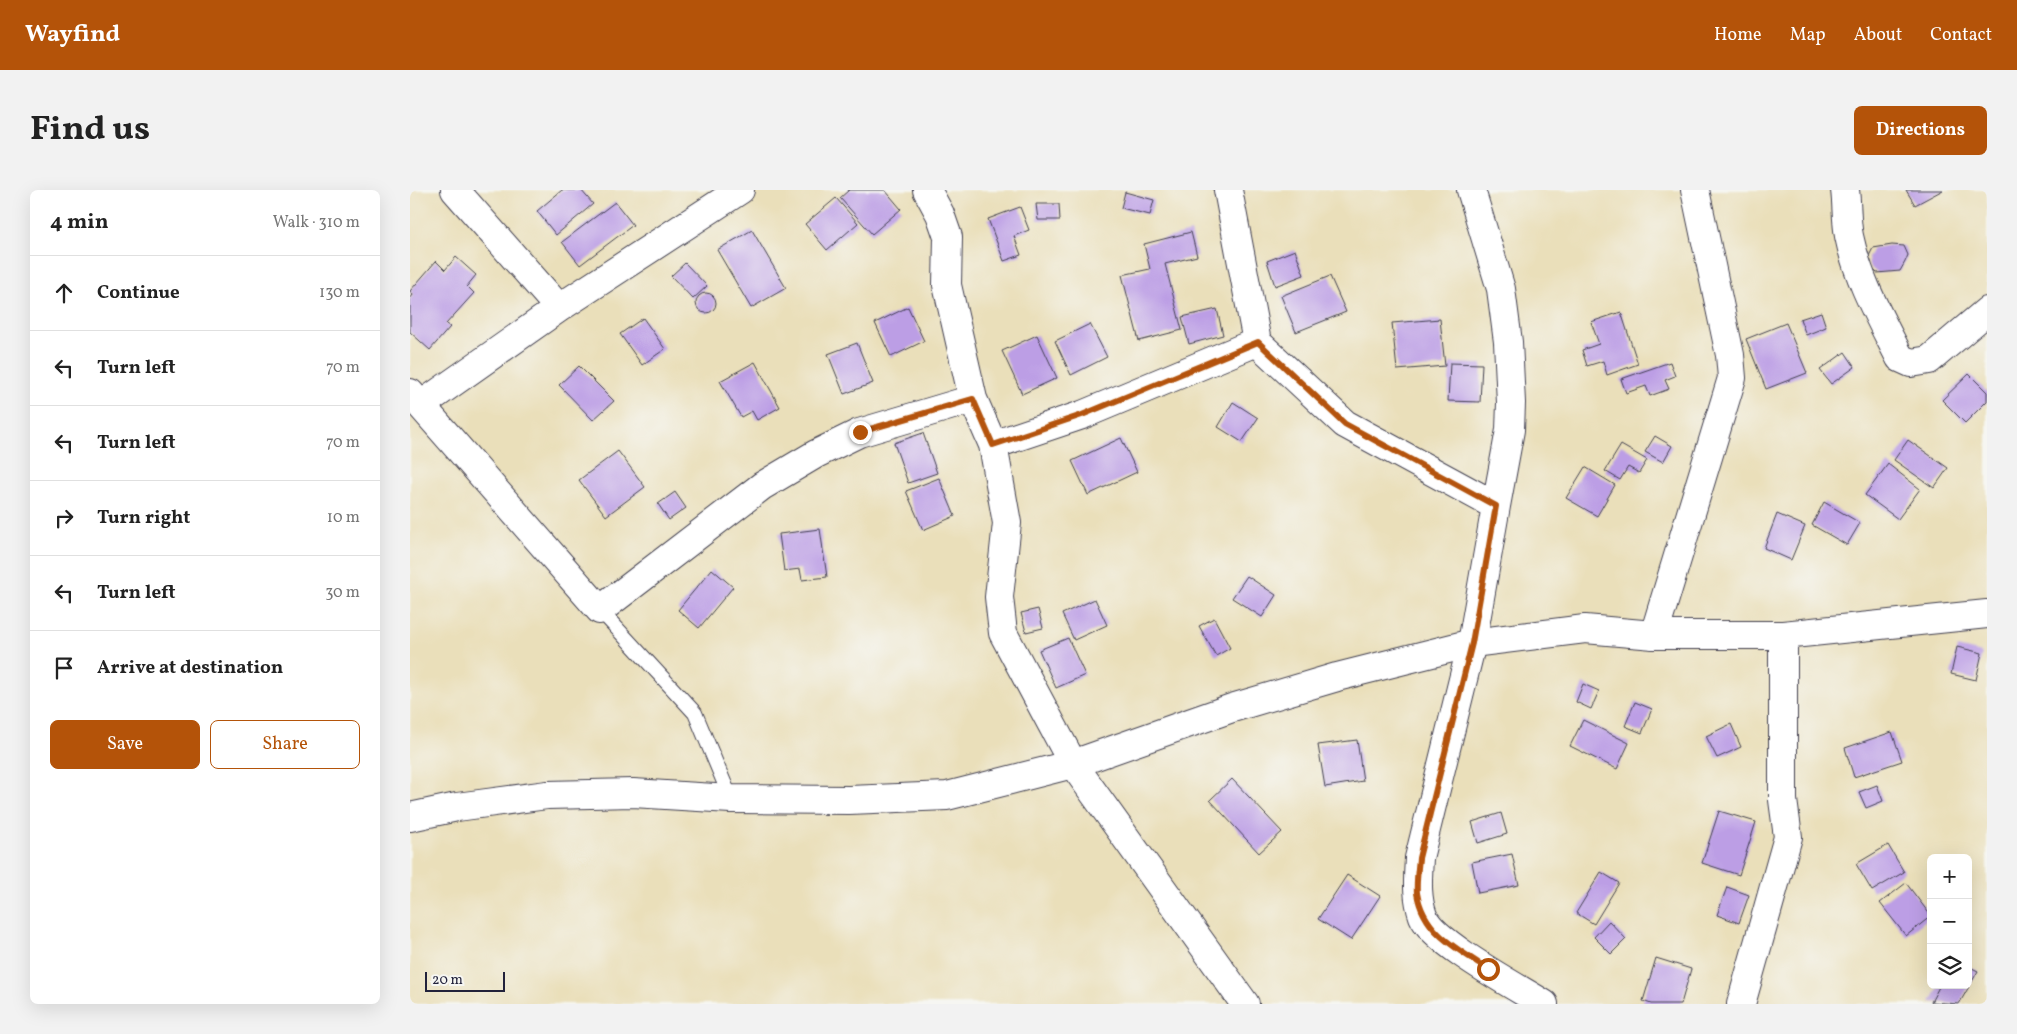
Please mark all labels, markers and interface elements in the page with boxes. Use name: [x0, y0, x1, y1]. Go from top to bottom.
text: Wayfind: [25, 18, 120, 52]
text: Home: [1714, 23, 1762, 48]
text: Map: [1790, 23, 1826, 48]
text: About: [1854, 23, 1902, 48]
text: Contact: [1930, 23, 1992, 48]
text: Find us: [30, 106, 150, 154]
button: Directions: [1854, 106, 1987, 155]
text: 4 min: [50, 208, 109, 237]
text: Walk · 310 m: [273, 212, 360, 234]
icon: ahead: [50, 279, 78, 307]
text: Continue: [97, 280, 180, 306]
text: 130 m: [319, 282, 360, 304]
icon: left: [50, 354, 78, 382]
text: Turn left: [97, 355, 176, 381]
text: 70 m: [326, 357, 360, 379]
route end: [849, 421, 872, 444]
icon: left: [50, 429, 78, 457]
text: Turn left: [97, 430, 176, 456]
text: 70 m: [326, 432, 360, 454]
icon: right: [50, 504, 78, 532]
text: Turn right: [97, 505, 190, 531]
text: 10 m: [327, 507, 360, 529]
icon: left: [50, 579, 78, 607]
text: Turn left: [97, 580, 176, 606]
text: 30 m: [325, 582, 360, 604]
icon: arrive: [50, 654, 78, 682]
text: Arrive at destination: [97, 655, 283, 681]
button: Save: [50, 720, 200, 769]
button: Share: [210, 720, 360, 769]
map controls: [1927, 854, 1972, 989]
button: +: [1927, 854, 1972, 899]
button: −: [1927, 899, 1972, 944]
button: layers: [1927, 944, 1972, 989]
route start: [1477, 958, 1500, 981]
scale bar: [425, 969, 505, 992]
text: 20 m: [432, 971, 463, 990]

